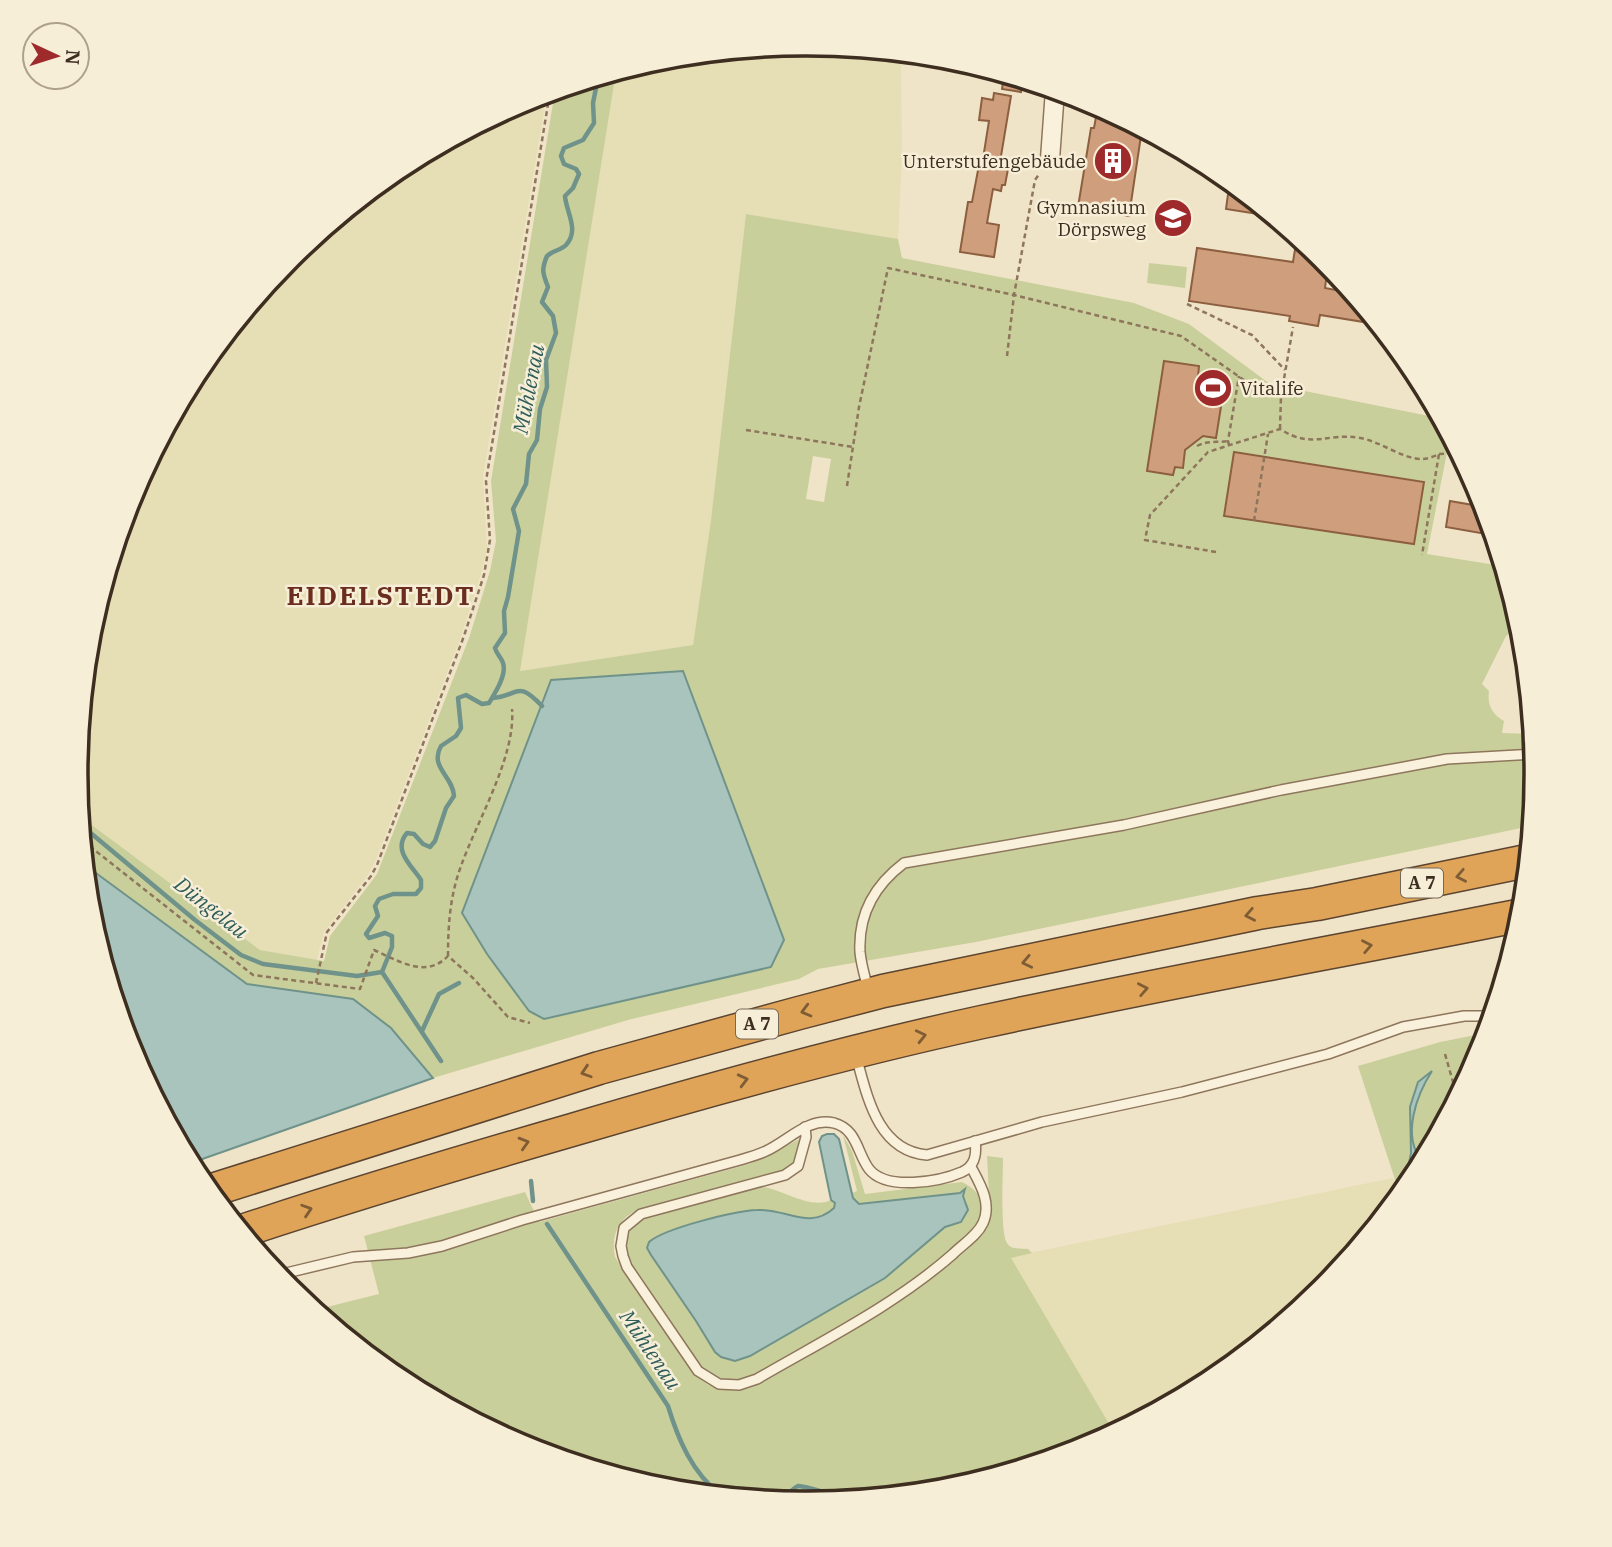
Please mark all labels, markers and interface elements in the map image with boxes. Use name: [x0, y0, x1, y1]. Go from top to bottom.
north arrow: [21, 21, 91, 91]
text: N: [60, 49, 85, 66]
building icon: Unterstufengebäude: [1092, 140, 1134, 182]
place label: Unterstufengebäude: [903, 149, 1086, 173]
place label: Gymnasium Dörpsweg: [1036, 195, 1147, 241]
school or university icon: Gymnasium Dörpsweg: [1152, 197, 1194, 239]
water label: Mühlenau: [505, 342, 550, 437]
sports icon: Vitalife: [1192, 367, 1234, 409]
place label: Vitalife: [1240, 376, 1304, 400]
district label: EIDELSTEDT: [286, 578, 476, 612]
one-way arrow: [1455, 867, 1467, 882]
road number: A 7: [1401, 868, 1443, 898]
water label: Düngelau: [168, 869, 254, 945]
one-way arrow: [1244, 907, 1256, 922]
one-way arrow: [1361, 940, 1373, 955]
one-way arrow: [1021, 953, 1033, 968]
one-way arrow: [1138, 982, 1149, 997]
one-way arrow: [800, 1003, 812, 1018]
road number: A 7: [736, 1009, 778, 1038]
one-way arrow: [915, 1030, 927, 1045]
one-way arrow: [581, 1064, 593, 1078]
one-way arrow: [737, 1074, 749, 1088]
one-way arrow: [518, 1137, 530, 1152]
one-way arrow: [300, 1203, 312, 1218]
water label: Mühlenau: [613, 1303, 688, 1395]

